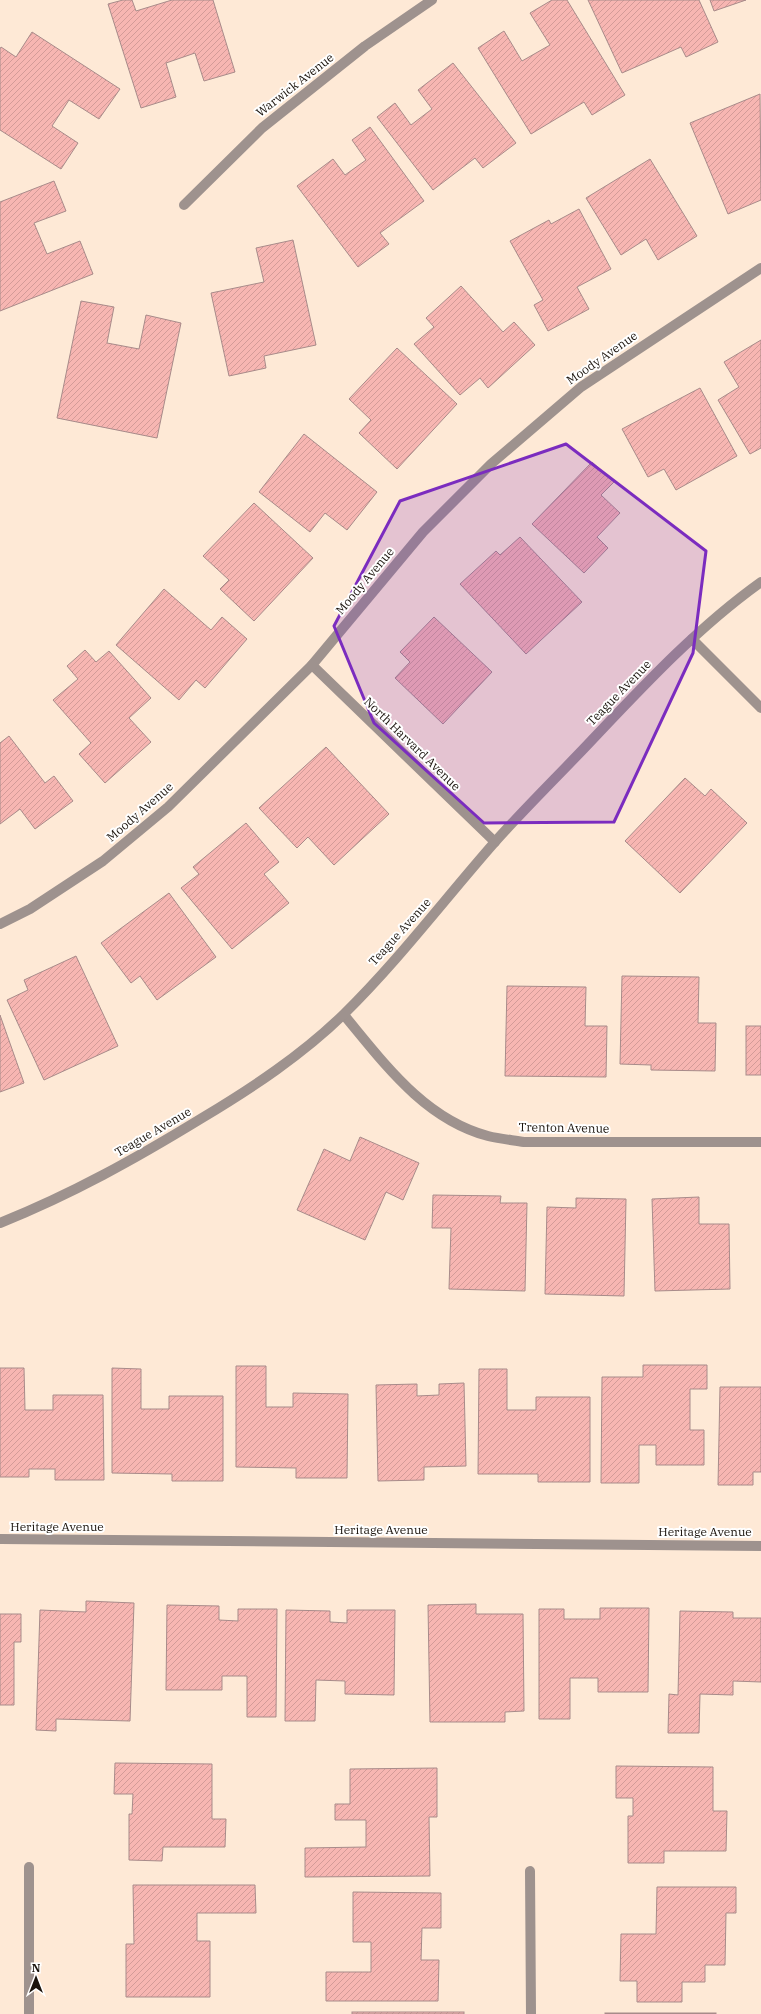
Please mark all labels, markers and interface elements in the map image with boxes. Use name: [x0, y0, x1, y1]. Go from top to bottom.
street label: Warwick Avenue: [253, 50, 337, 120]
street label: Moody Avenue: [563, 328, 640, 388]
street label: Moody Avenue: [332, 544, 397, 617]
street label: Teague Avenue: [583, 657, 654, 729]
street label: North Harvard Avenue: [361, 694, 464, 794]
street label: Moody Avenue: [103, 779, 176, 844]
street label: Teague Avenue: [365, 895, 434, 969]
street label: Teague Avenue: [112, 1104, 194, 1159]
street label: Trenton Avenue: [519, 1119, 609, 1136]
street label: Heritage Avenue: [10, 1519, 104, 1534]
street label: Heritage Avenue: [334, 1522, 428, 1537]
street label: Heritage Avenue: [658, 1524, 752, 1539]
north arrow: [16, 1958, 56, 1998]
text: N: [32, 1961, 41, 1975]

